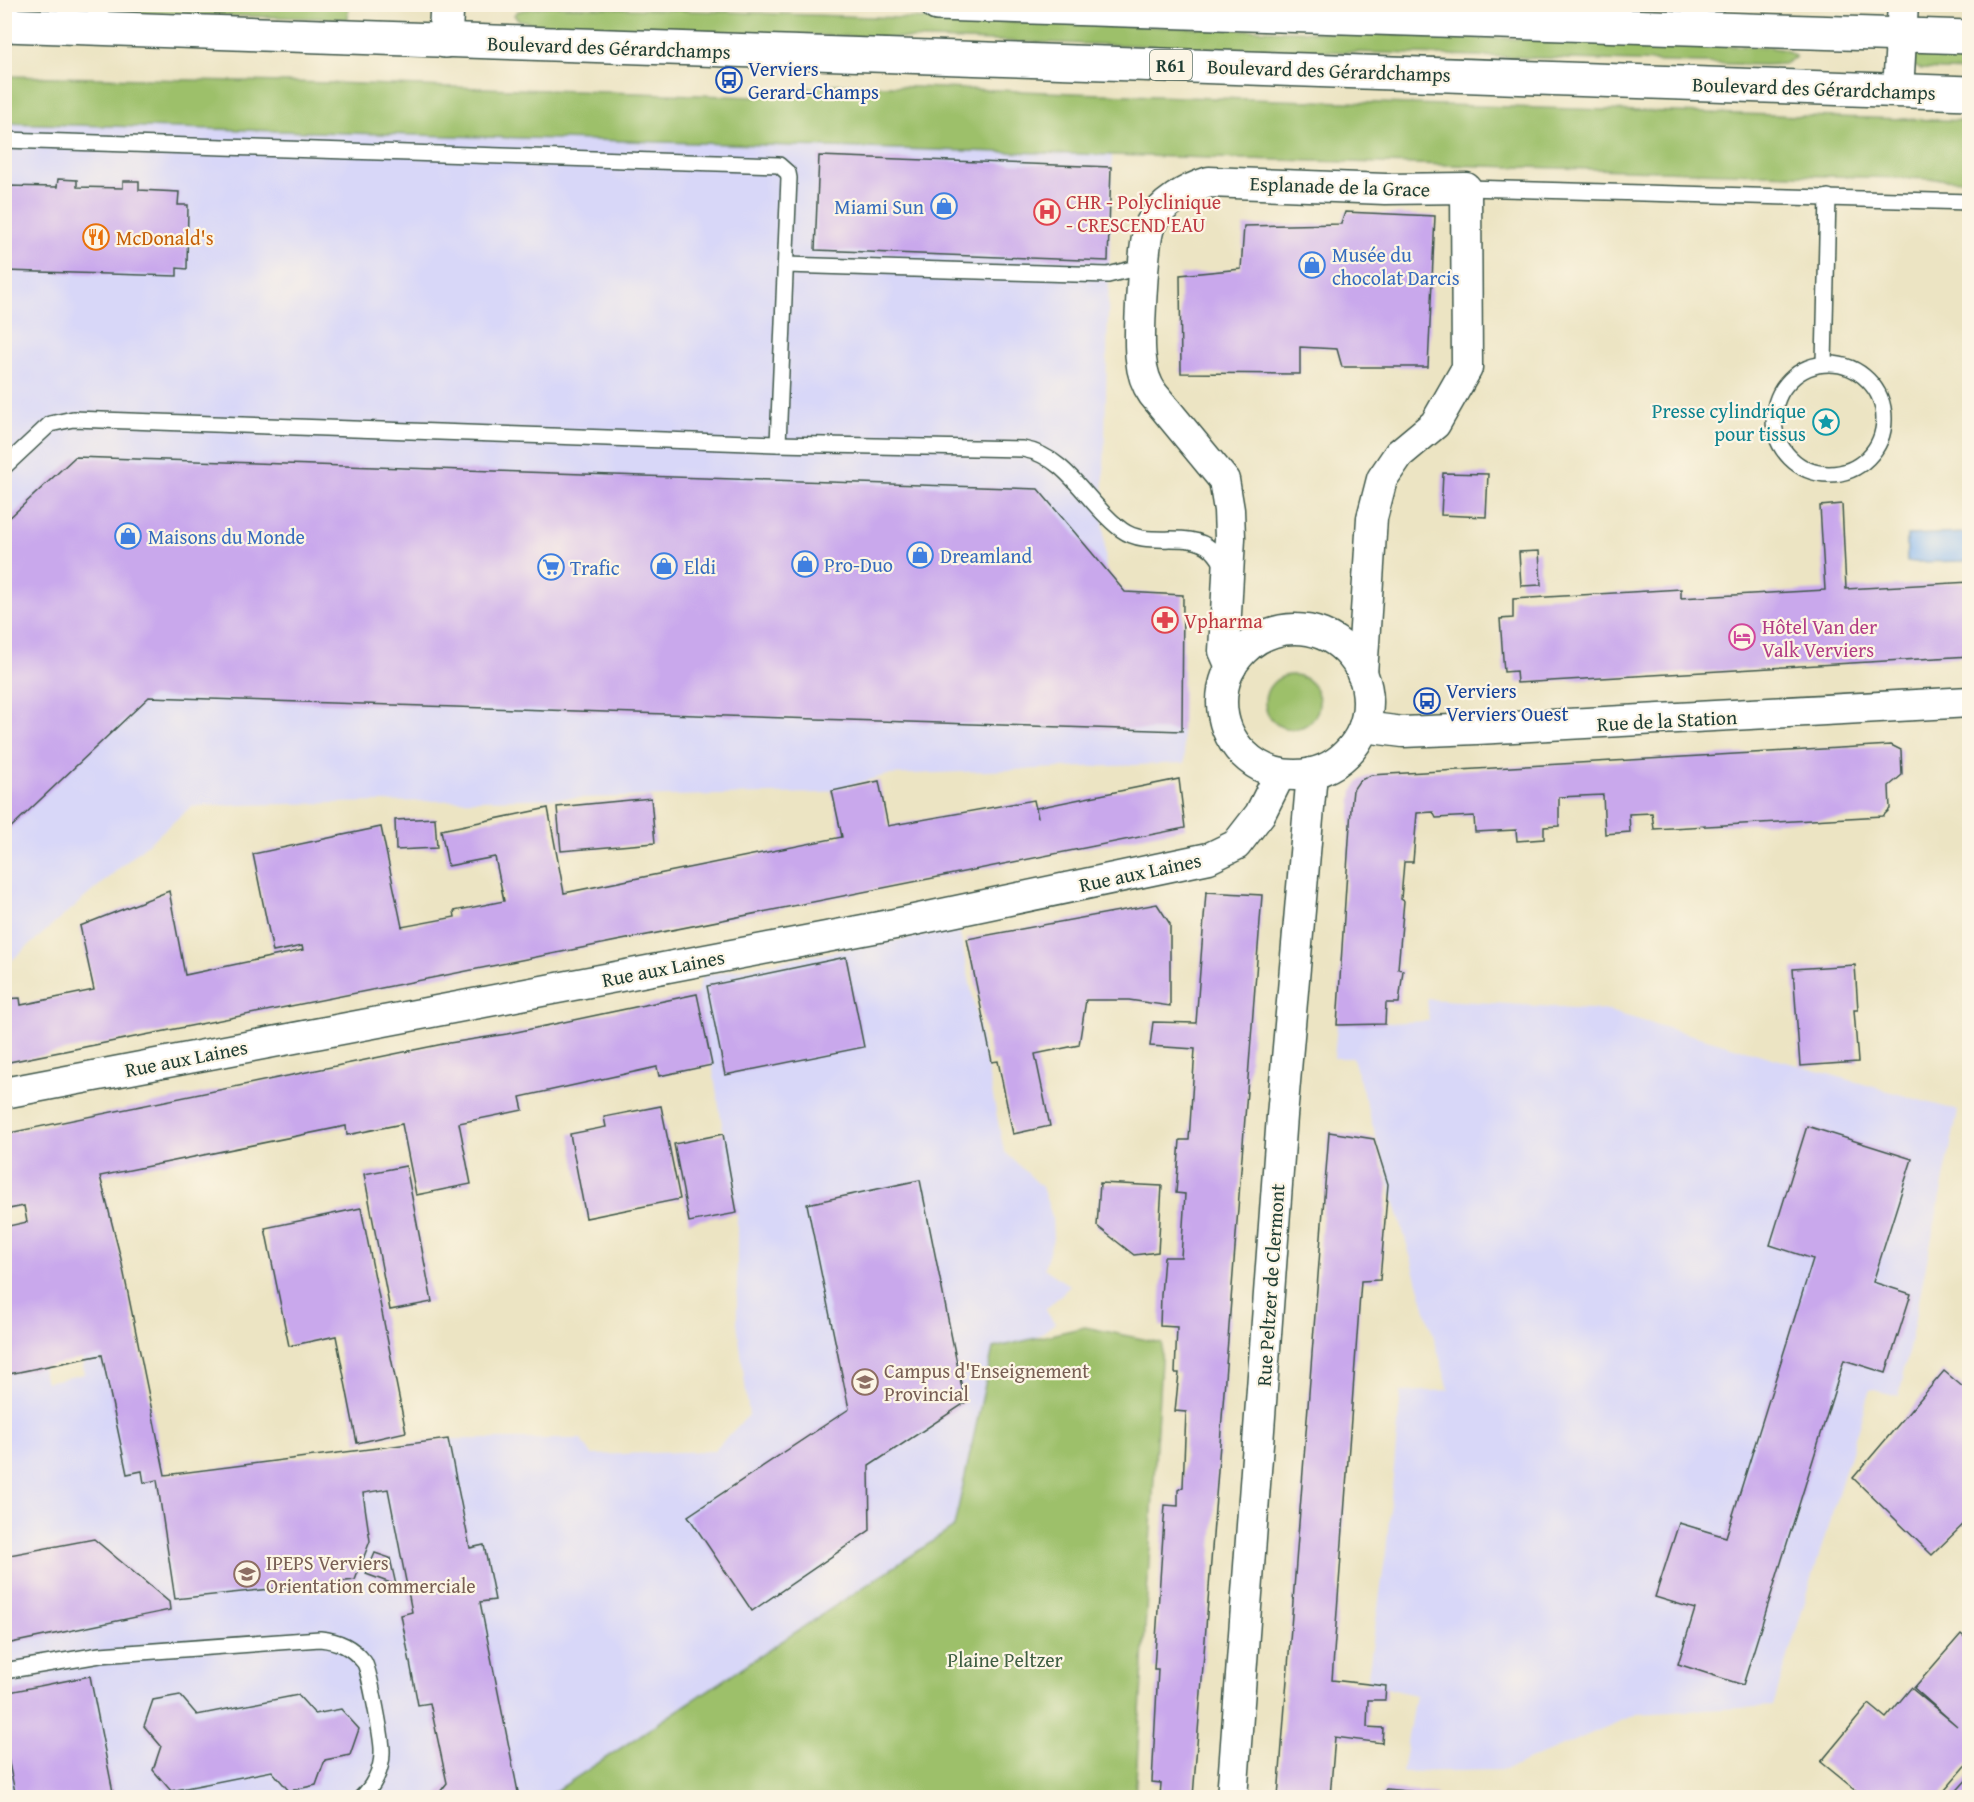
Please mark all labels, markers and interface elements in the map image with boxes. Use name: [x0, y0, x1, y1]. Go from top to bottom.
street label: Boulevard des Gérardchamps: [487, 28, 731, 66]
road number: R61: [1150, 50, 1192, 80]
street label: Boulevard des Gérardchamps: [1207, 51, 1451, 89]
place label: Verviers Gerard-Champs: [748, 54, 879, 106]
bus stop icon: Verviers Gerard-Champs: [714, 65, 744, 95]
street label: Boulevard des Gérardchamps: [1692, 69, 1936, 107]
street label: Esplanade de la Grace: [1249, 168, 1431, 204]
place label: CHR - Polyclinique - CRESCEND'EAU: [1066, 187, 1221, 239]
shop icon: Miami Sun: [929, 191, 959, 221]
place label: Miami Sun: [834, 192, 924, 221]
hospital icon: CHR - Polyclinique - CRESCEND'EAU: [1032, 197, 1062, 227]
restaurant icon: McDonald's: [81, 222, 111, 252]
place label: McDonald's: [116, 223, 214, 252]
place label: Musée du chocolat Darcis: [1332, 240, 1460, 292]
shop icon: Musée du chocolat Darcis: [1297, 250, 1327, 280]
place label: Presse cylindrique pour tissus: [1652, 396, 1806, 448]
place icon: Presse cylindrique pour tissus: [1811, 407, 1841, 437]
shop icon: Maisons du Monde: [113, 521, 143, 551]
place label: Maisons du Monde: [148, 522, 305, 551]
shop icon: Dreamland: [905, 540, 935, 570]
place label: Dreamland: [940, 541, 1033, 570]
shop icon: Pro-Duo: [790, 549, 820, 579]
place label: Pro-Duo: [824, 550, 893, 579]
shop icon: Eldi: [649, 551, 679, 581]
supermarket icon: Trafic: [536, 552, 566, 582]
place label: Eldi: [684, 552, 716, 581]
place label: Trafic: [570, 553, 620, 582]
pharmacy icon: Vpharma: [1150, 605, 1180, 635]
place label: Vpharma: [1184, 606, 1263, 635]
place label: Hôtel Van der Valk Verviers: [1762, 612, 1877, 664]
hotel icon: Hôtel Van der Valk Verviers: [1727, 622, 1757, 652]
place label: Verviers Verviers Ouest: [1446, 676, 1568, 728]
bus stop icon: Verviers Verviers Ouest: [1412, 686, 1442, 716]
street label: Rue de la Station: [1596, 702, 1738, 738]
street label: Rue aux Laines: [1076, 845, 1204, 899]
street label: Rue aux Laines: [599, 942, 727, 994]
street label: Rue aux Laines: [122, 1032, 250, 1084]
street label: Rue Peltzer de Clermont: [1248, 1183, 1292, 1387]
place label: Campus d'Enseignement Provincial: [884, 1356, 1089, 1408]
school or university icon: Campus d'Enseignement Provincial: [850, 1367, 880, 1397]
place label: IPEPS Verviers Orientation commerciale: [266, 1548, 476, 1600]
school or university icon: IPEPS Verviers Orientation commerciale: [232, 1559, 262, 1589]
park label: Plaine Peltzer: [947, 1645, 1063, 1674]

